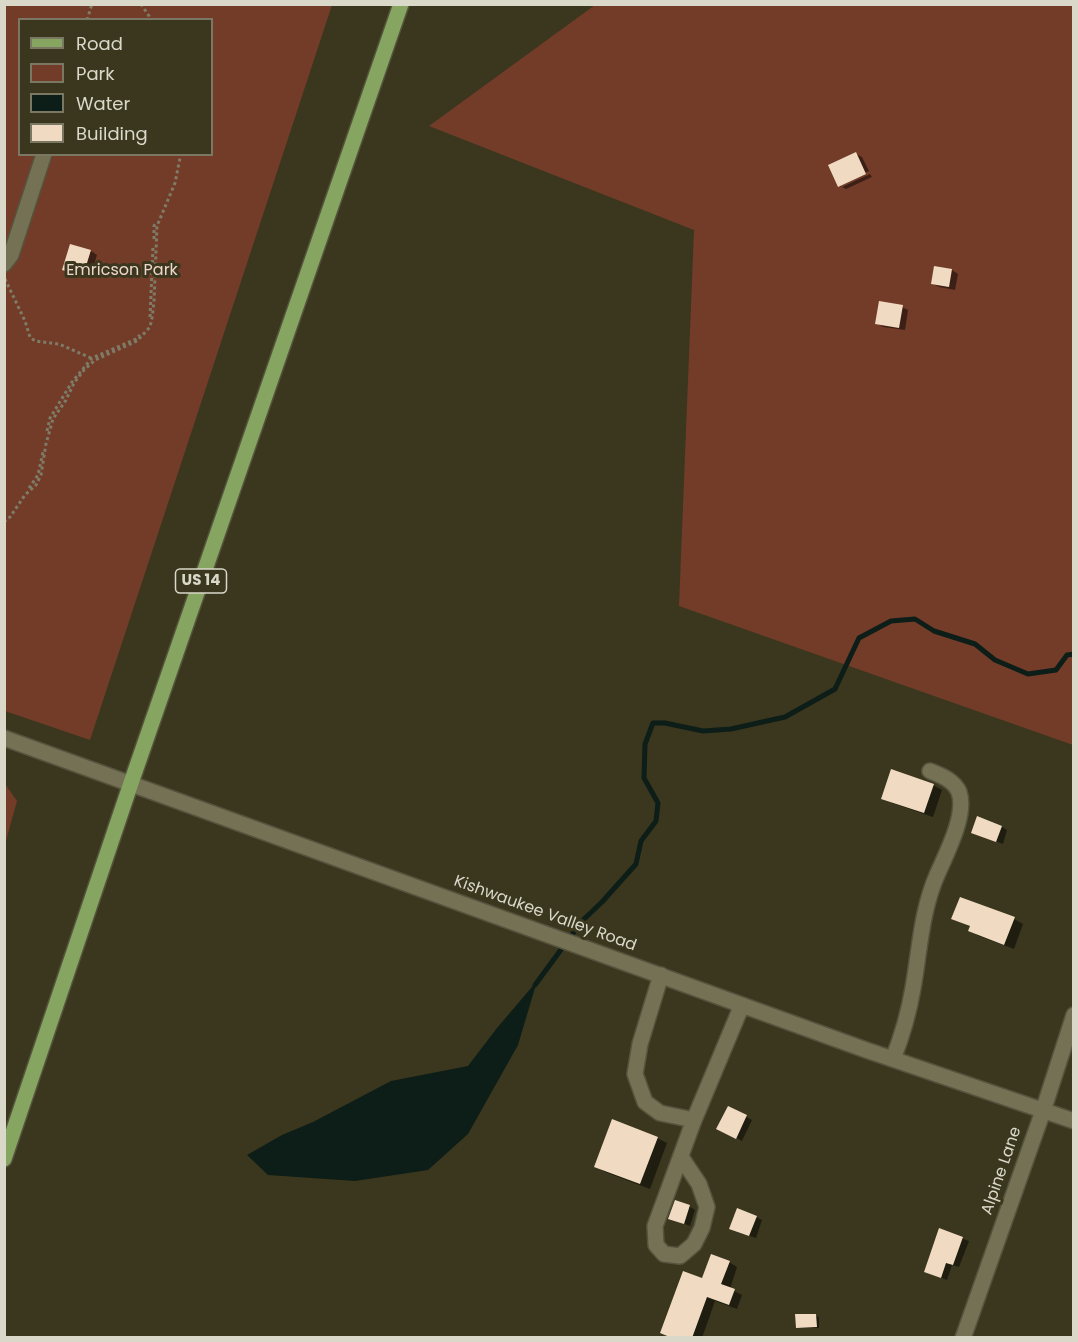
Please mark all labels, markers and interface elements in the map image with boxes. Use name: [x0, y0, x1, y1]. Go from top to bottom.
legend: [18, 18, 213, 156]
text: Road: [76, 31, 123, 56]
text: Park: [76, 61, 115, 86]
text: Water: [76, 91, 130, 116]
text: Building: [76, 121, 148, 146]
park label: Emricson Park: [66, 261, 178, 281]
road number: US 14: [176, 569, 226, 593]
street label: Kishwaukee Valley Road: [451, 872, 639, 956]
street label: Alpine Lane: [978, 1124, 1026, 1218]

